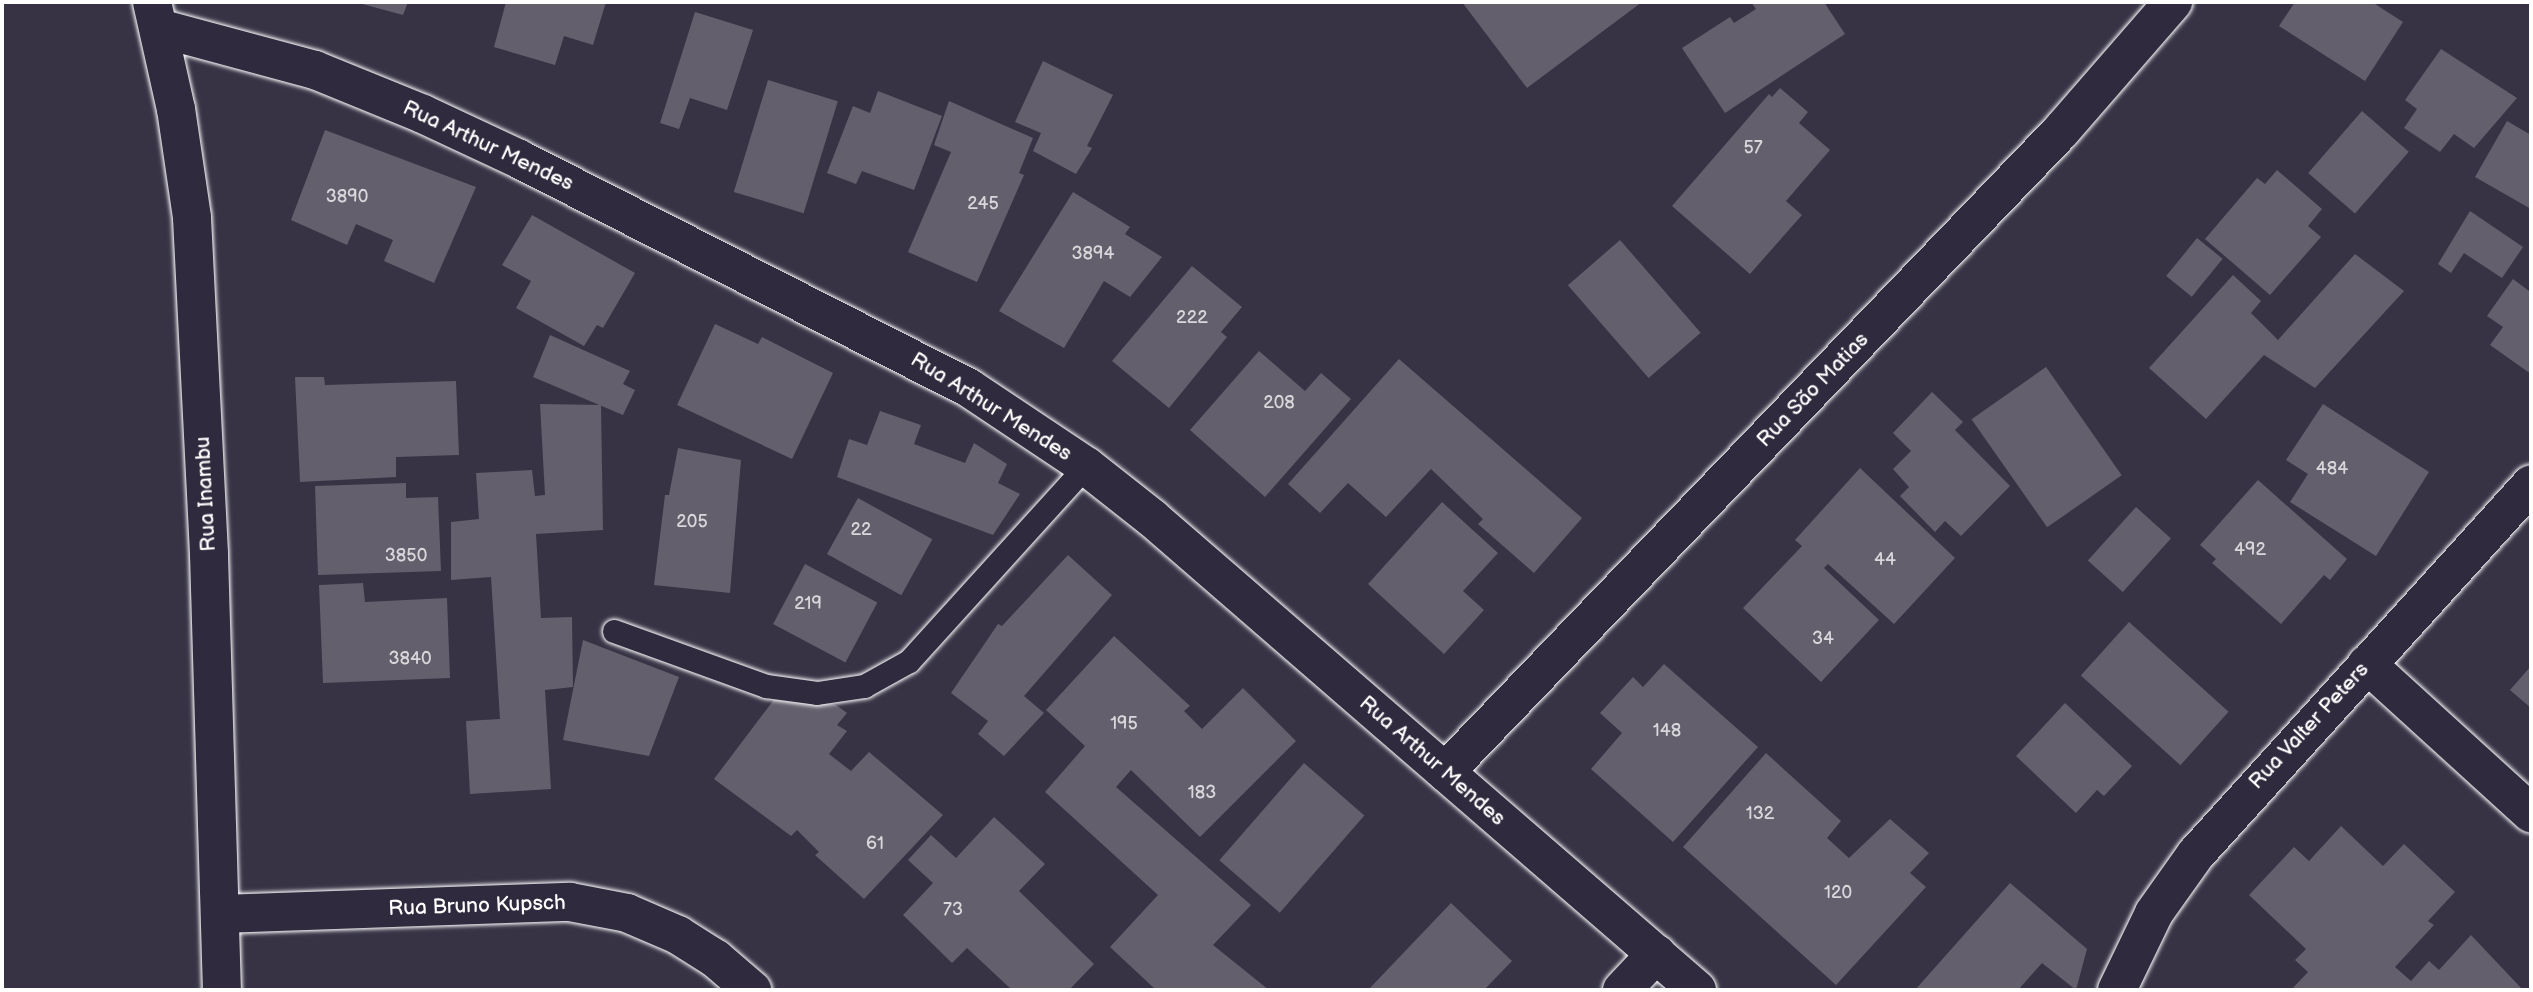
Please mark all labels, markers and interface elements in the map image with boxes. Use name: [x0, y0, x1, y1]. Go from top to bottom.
street label: Rua Arthur Mendes: [399, 95, 577, 197]
house number: 57: [1743, 137, 1763, 159]
house number: 3890: [326, 186, 368, 208]
house number: 245: [967, 193, 999, 215]
house number: 3894: [1072, 243, 1114, 265]
house number: 222: [1176, 307, 1208, 329]
street label: Rua São Matias: [1752, 327, 1874, 453]
street label: Rua Arthur Mendes: [906, 347, 1076, 467]
house number: 208: [1263, 392, 1295, 414]
street label: Rua Inambu: [190, 436, 222, 552]
house number: 484: [2316, 458, 2348, 480]
house number: 205: [676, 511, 708, 533]
house number: 22: [850, 519, 872, 541]
house number: 492: [2234, 539, 2266, 561]
house number: 3850: [385, 545, 427, 567]
house number: 44: [1874, 549, 1896, 571]
house number: 219: [794, 593, 822, 615]
house number: 34: [1812, 628, 1834, 650]
house number: 3840: [388, 648, 432, 670]
street label: Rua Valter Peters: [2244, 657, 2374, 795]
street label: Rua Arthur Mendes: [1354, 691, 1510, 831]
house number: 195: [1110, 713, 1138, 735]
house number: 148: [1653, 720, 1681, 742]
house number: 183: [1188, 782, 1216, 804]
house number: 132: [1746, 803, 1774, 825]
house number: 61: [866, 833, 884, 855]
house number: 120: [1824, 882, 1852, 904]
street label: Rua Bruno Kupsch: [388, 890, 566, 922]
house number: 73: [943, 899, 963, 921]

